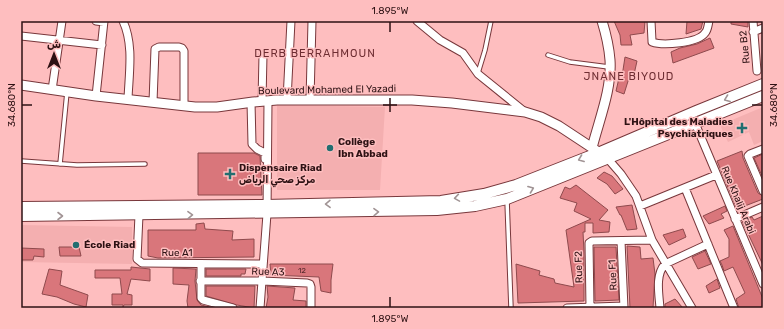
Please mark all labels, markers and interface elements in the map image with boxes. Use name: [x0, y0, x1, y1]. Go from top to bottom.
text: 1.895°W: [372, 5, 408, 17]
street label: Rue B2: [737, 30, 753, 64]
north arrow: [34, 34, 74, 74]
text: ش: [47, 38, 61, 51]
district label: DERB BERRAHMOUN: [254, 47, 376, 60]
district label: JNANE BIYOUD: [584, 70, 674, 83]
text: 34.680°N: [6, 83, 18, 127]
street label: Boulevard Mohamed El Yazadi: [258, 83, 396, 97]
text: 34.680°N: [768, 83, 780, 127]
one-way arrow: [723, 95, 730, 103]
place label: L'Hôpital des Maladies Psychiatriques: [624, 116, 733, 140]
marker: L'Hôpital des Maladies Psychiatriques: [736, 122, 748, 134]
place label: Collège Ibn Abbad: [338, 136, 388, 160]
marker: Collège Ibn Abbad: [325, 143, 335, 153]
one-way arrow: [577, 155, 584, 163]
place label: Dispensaire Riad مركز صحي الرياض: [239, 162, 322, 188]
street label: Rue Khalij Arabi: [718, 164, 758, 236]
marker: Dispensaire Riad مركز صحي الرياض: [224, 168, 236, 180]
one-way arrow: [528, 186, 535, 194]
one-way arrow: [454, 194, 460, 202]
one-way arrow: [325, 200, 331, 208]
one-way arrow: [373, 207, 379, 216]
one-way arrow: [187, 211, 193, 219]
one-way arrow: [57, 212, 63, 220]
place label: École Riad: [84, 239, 135, 251]
marker: École Riad: [71, 240, 81, 250]
street label: Rue A1: [162, 247, 192, 259]
street label: Rue F2: [572, 251, 586, 283]
street label: Rue F1: [606, 259, 620, 291]
street label: Rue A3: [251, 265, 285, 279]
house number: 12: [298, 266, 306, 275]
text: 1.895°W: [372, 313, 408, 325]

